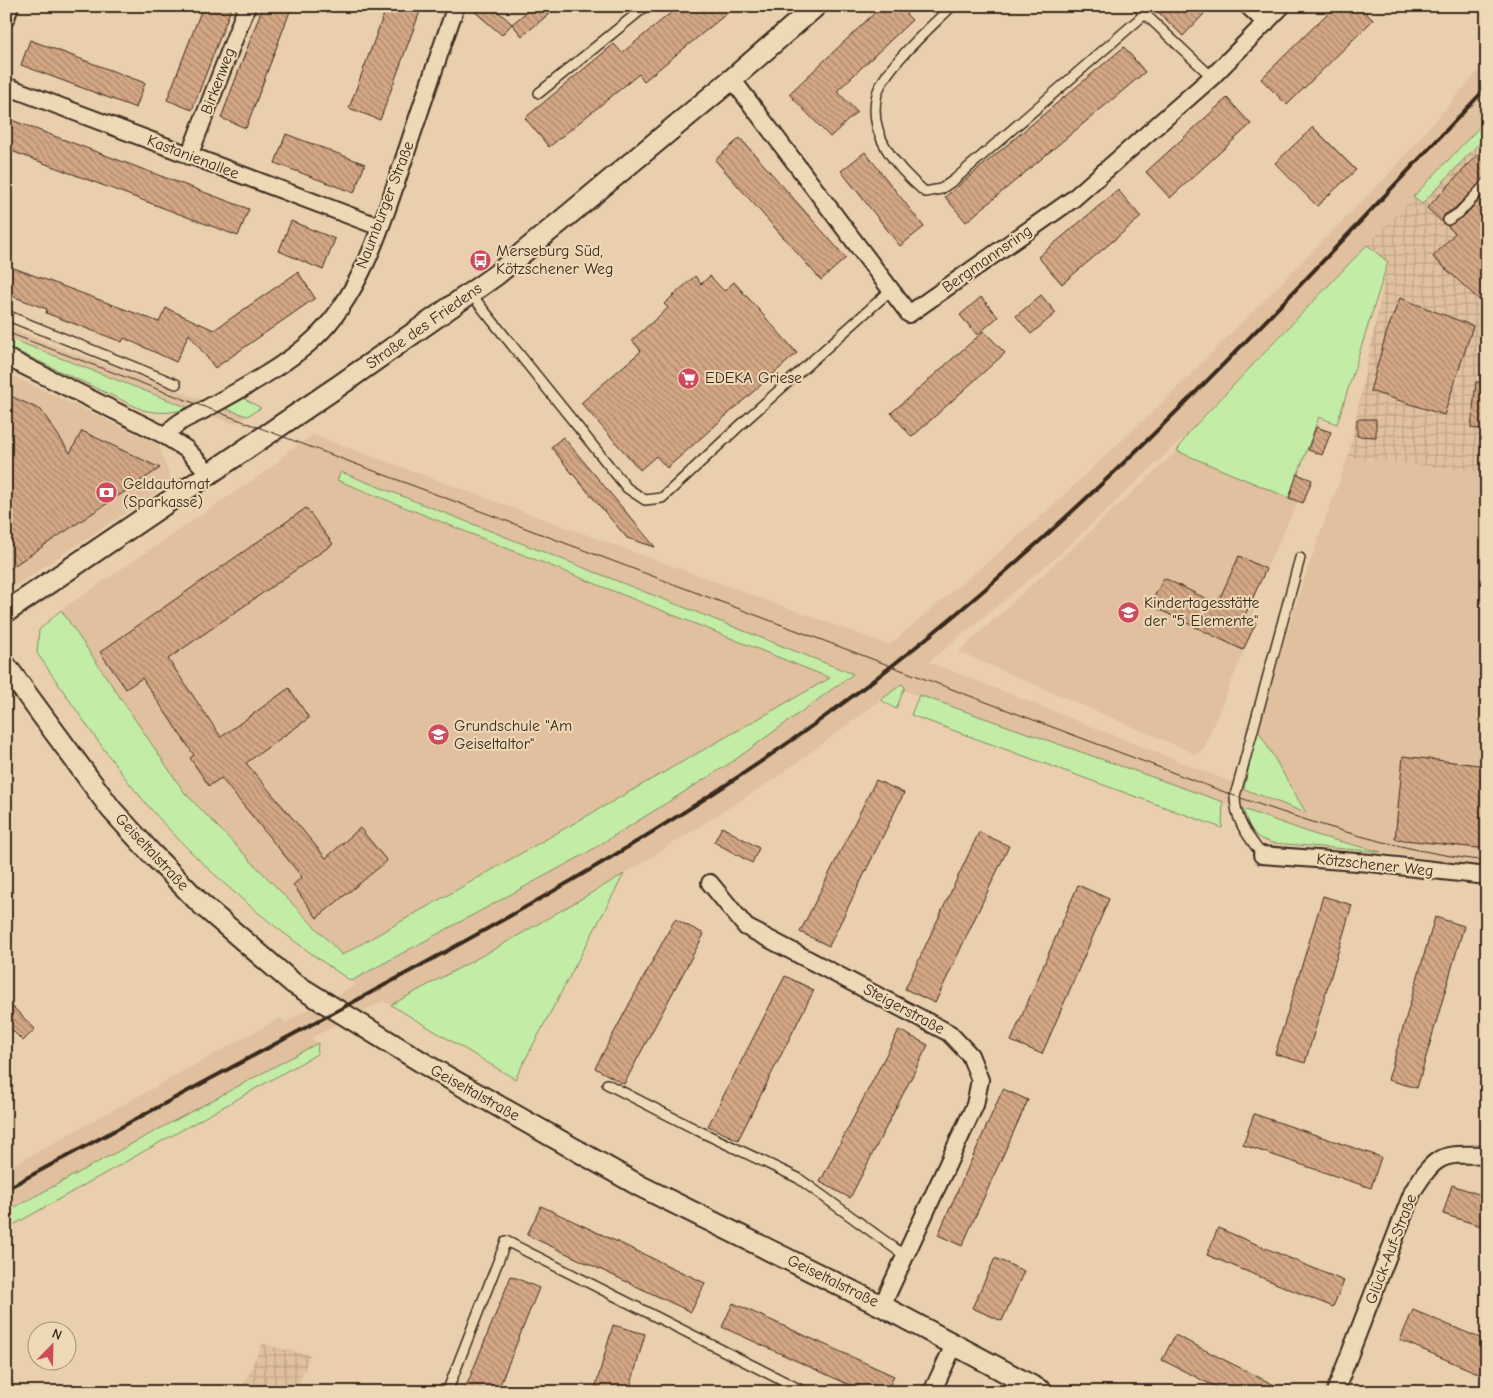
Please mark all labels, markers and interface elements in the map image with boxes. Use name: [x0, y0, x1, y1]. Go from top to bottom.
street label: Birkenweg: [197, 45, 239, 117]
street label: Kastanienallee: [145, 131, 241, 183]
street label: Naumburger Straße: [352, 139, 418, 271]
street label: Bergmannsring: [939, 221, 1035, 297]
place label: Merseburg Süd, Kötzschener Weg: [496, 242, 614, 278]
bus stop icon: Merseburg Süd, Kötzschener Weg: [468, 248, 492, 272]
street label: Straße des Friedens: [363, 279, 486, 373]
supermarket icon: EDEKA Griese: [677, 366, 701, 390]
place label: EDEKA Griese: [705, 369, 802, 387]
place label: Geldautomat (Sparkasse): [123, 475, 210, 511]
bank icon: Geldautomat (Sparkasse): [95, 481, 119, 505]
place label: Kindertagesstätte der "5 Elemente": [1144, 594, 1260, 630]
school or university icon: Kindertagesstätte der "5 Elemente": [1116, 600, 1140, 624]
place label: Grundschule "Am Geiseltaltor": [454, 717, 572, 753]
school or university icon: Grundschule "Am Geiseltaltor": [426, 723, 450, 747]
street label: Geiseltalstraße: [112, 810, 192, 894]
street label: Kötzschener Weg: [1316, 850, 1434, 880]
street label: Steigerstraße: [860, 980, 948, 1038]
street label: Geiseltalstraße: [427, 1061, 523, 1125]
street label: Glück-Auf-Straße: [1362, 1191, 1420, 1307]
street label: Geiseltalstraße: [785, 1251, 881, 1311]
north arrow: [28, 1320, 78, 1370]
text: N: [49, 1325, 64, 1344]

